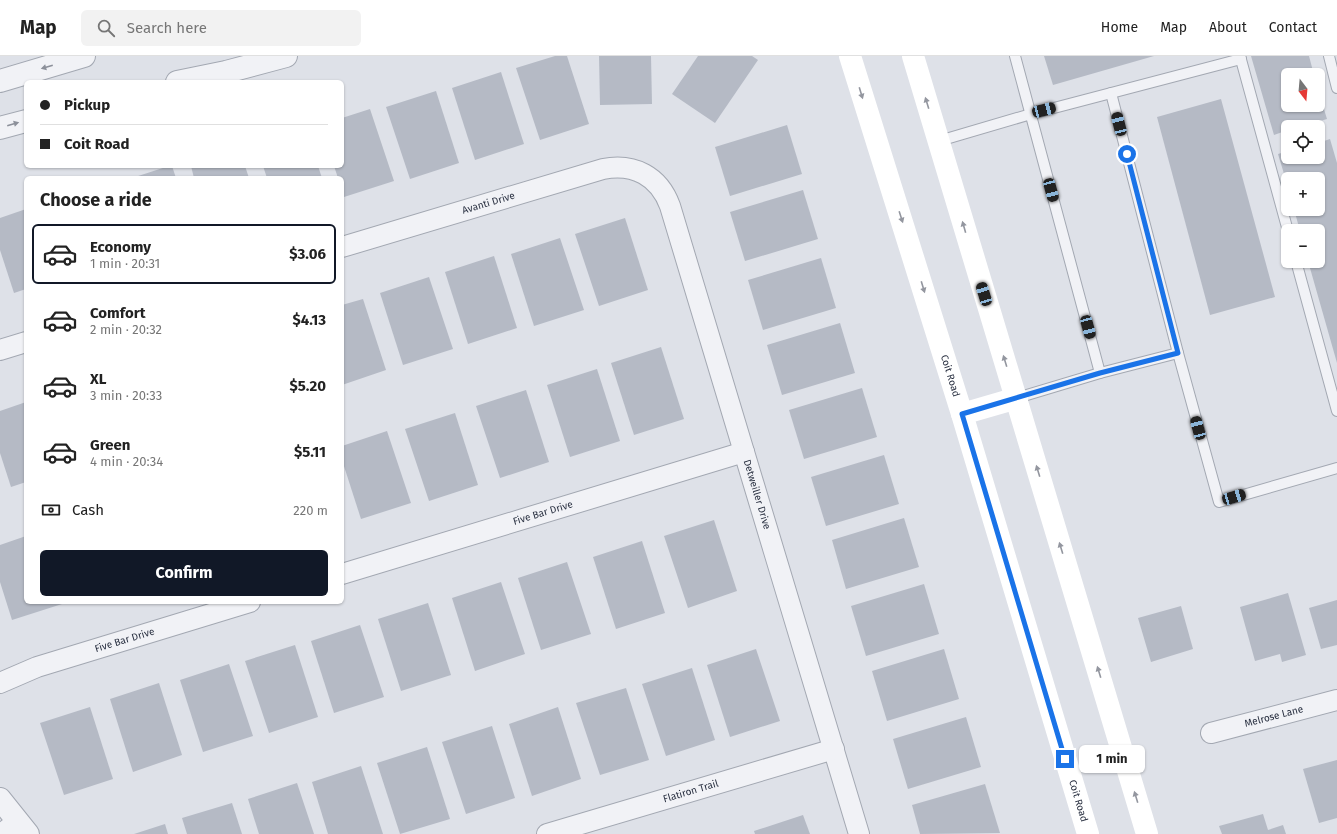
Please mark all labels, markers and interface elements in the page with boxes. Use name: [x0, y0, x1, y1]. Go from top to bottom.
search box: [81, 10, 361, 46]
text: Map: [20, 16, 57, 39]
icon: search: [95, 17, 117, 39]
text: Search here: [127, 19, 207, 37]
text: Home: [1101, 19, 1138, 36]
text: Map: [1160, 19, 1187, 36]
text: About: [1209, 19, 1247, 36]
text: Contact: [1269, 19, 1317, 36]
one-way arrow: [40, 64, 52, 70]
north arrow: [1281, 68, 1325, 112]
map controls: [1281, 68, 1325, 268]
one-way arrow: [858, 88, 864, 100]
text: Pickup: [64, 96, 110, 114]
one-way arrow: [924, 97, 930, 109]
car: [1031, 101, 1057, 119]
car: [1110, 111, 1128, 137]
button: locate: [1281, 120, 1325, 164]
one-way arrow: [7, 121, 19, 127]
text: Coit Road: [64, 135, 130, 153]
route start: [1118, 145, 1136, 163]
button: +: [1281, 172, 1325, 216]
car: [1042, 177, 1060, 203]
text: Choose a ride: [40, 189, 152, 211]
street label: Avanti Drive: [461, 190, 516, 217]
one-way arrow: [898, 212, 904, 224]
one-way arrow: [961, 221, 967, 233]
button: −: [1281, 224, 1325, 268]
icon: car: [42, 236, 78, 272]
text: Economy: [90, 238, 151, 256]
text: $3.06: [289, 245, 326, 263]
text: 1 min · 20:31: [90, 256, 160, 271]
one-way arrow: [920, 281, 926, 293]
car: [975, 281, 993, 307]
icon: car: [42, 302, 78, 338]
text: Comfort: [90, 304, 146, 322]
text: $4.13: [292, 311, 326, 329]
car: [1079, 314, 1097, 340]
text: 2 min · 20:32: [90, 322, 162, 337]
street label: Coit Road: [938, 353, 962, 398]
one-way arrow: [1002, 355, 1008, 367]
icon: car: [42, 368, 78, 404]
text: XL: [90, 370, 106, 388]
text: $5.20: [290, 377, 326, 395]
text: 3 min · 20:33: [90, 388, 162, 403]
car: [1189, 415, 1207, 441]
icon: car: [42, 434, 78, 470]
text: Green: [90, 436, 130, 454]
text: $5.11: [294, 443, 326, 461]
text: 4 min · 20:34: [90, 454, 163, 469]
street label: Detweiller Drive: [741, 458, 773, 531]
one-way arrow: [1035, 465, 1041, 477]
car: [1221, 488, 1247, 506]
street label: Five Bar Drive: [512, 498, 574, 528]
icon: cash: [40, 499, 62, 521]
text: Cash: [72, 501, 104, 519]
text: 220 m: [293, 503, 328, 518]
one-way arrow: [1058, 541, 1064, 553]
button: Confirm: [40, 550, 328, 596]
street label: Five Bar Drive: [93, 625, 156, 655]
one-way arrow: [1096, 666, 1102, 678]
street label: Melrose Lane: [1243, 703, 1304, 730]
callout: 1 min: [1079, 745, 1145, 773]
route end: [1056, 750, 1074, 768]
text: 1 min: [1096, 751, 1128, 766]
street label: Flatiron Trail: [662, 778, 720, 805]
street label: Coit Road: [1066, 778, 1090, 823]
one-way arrow: [1133, 790, 1139, 802]

